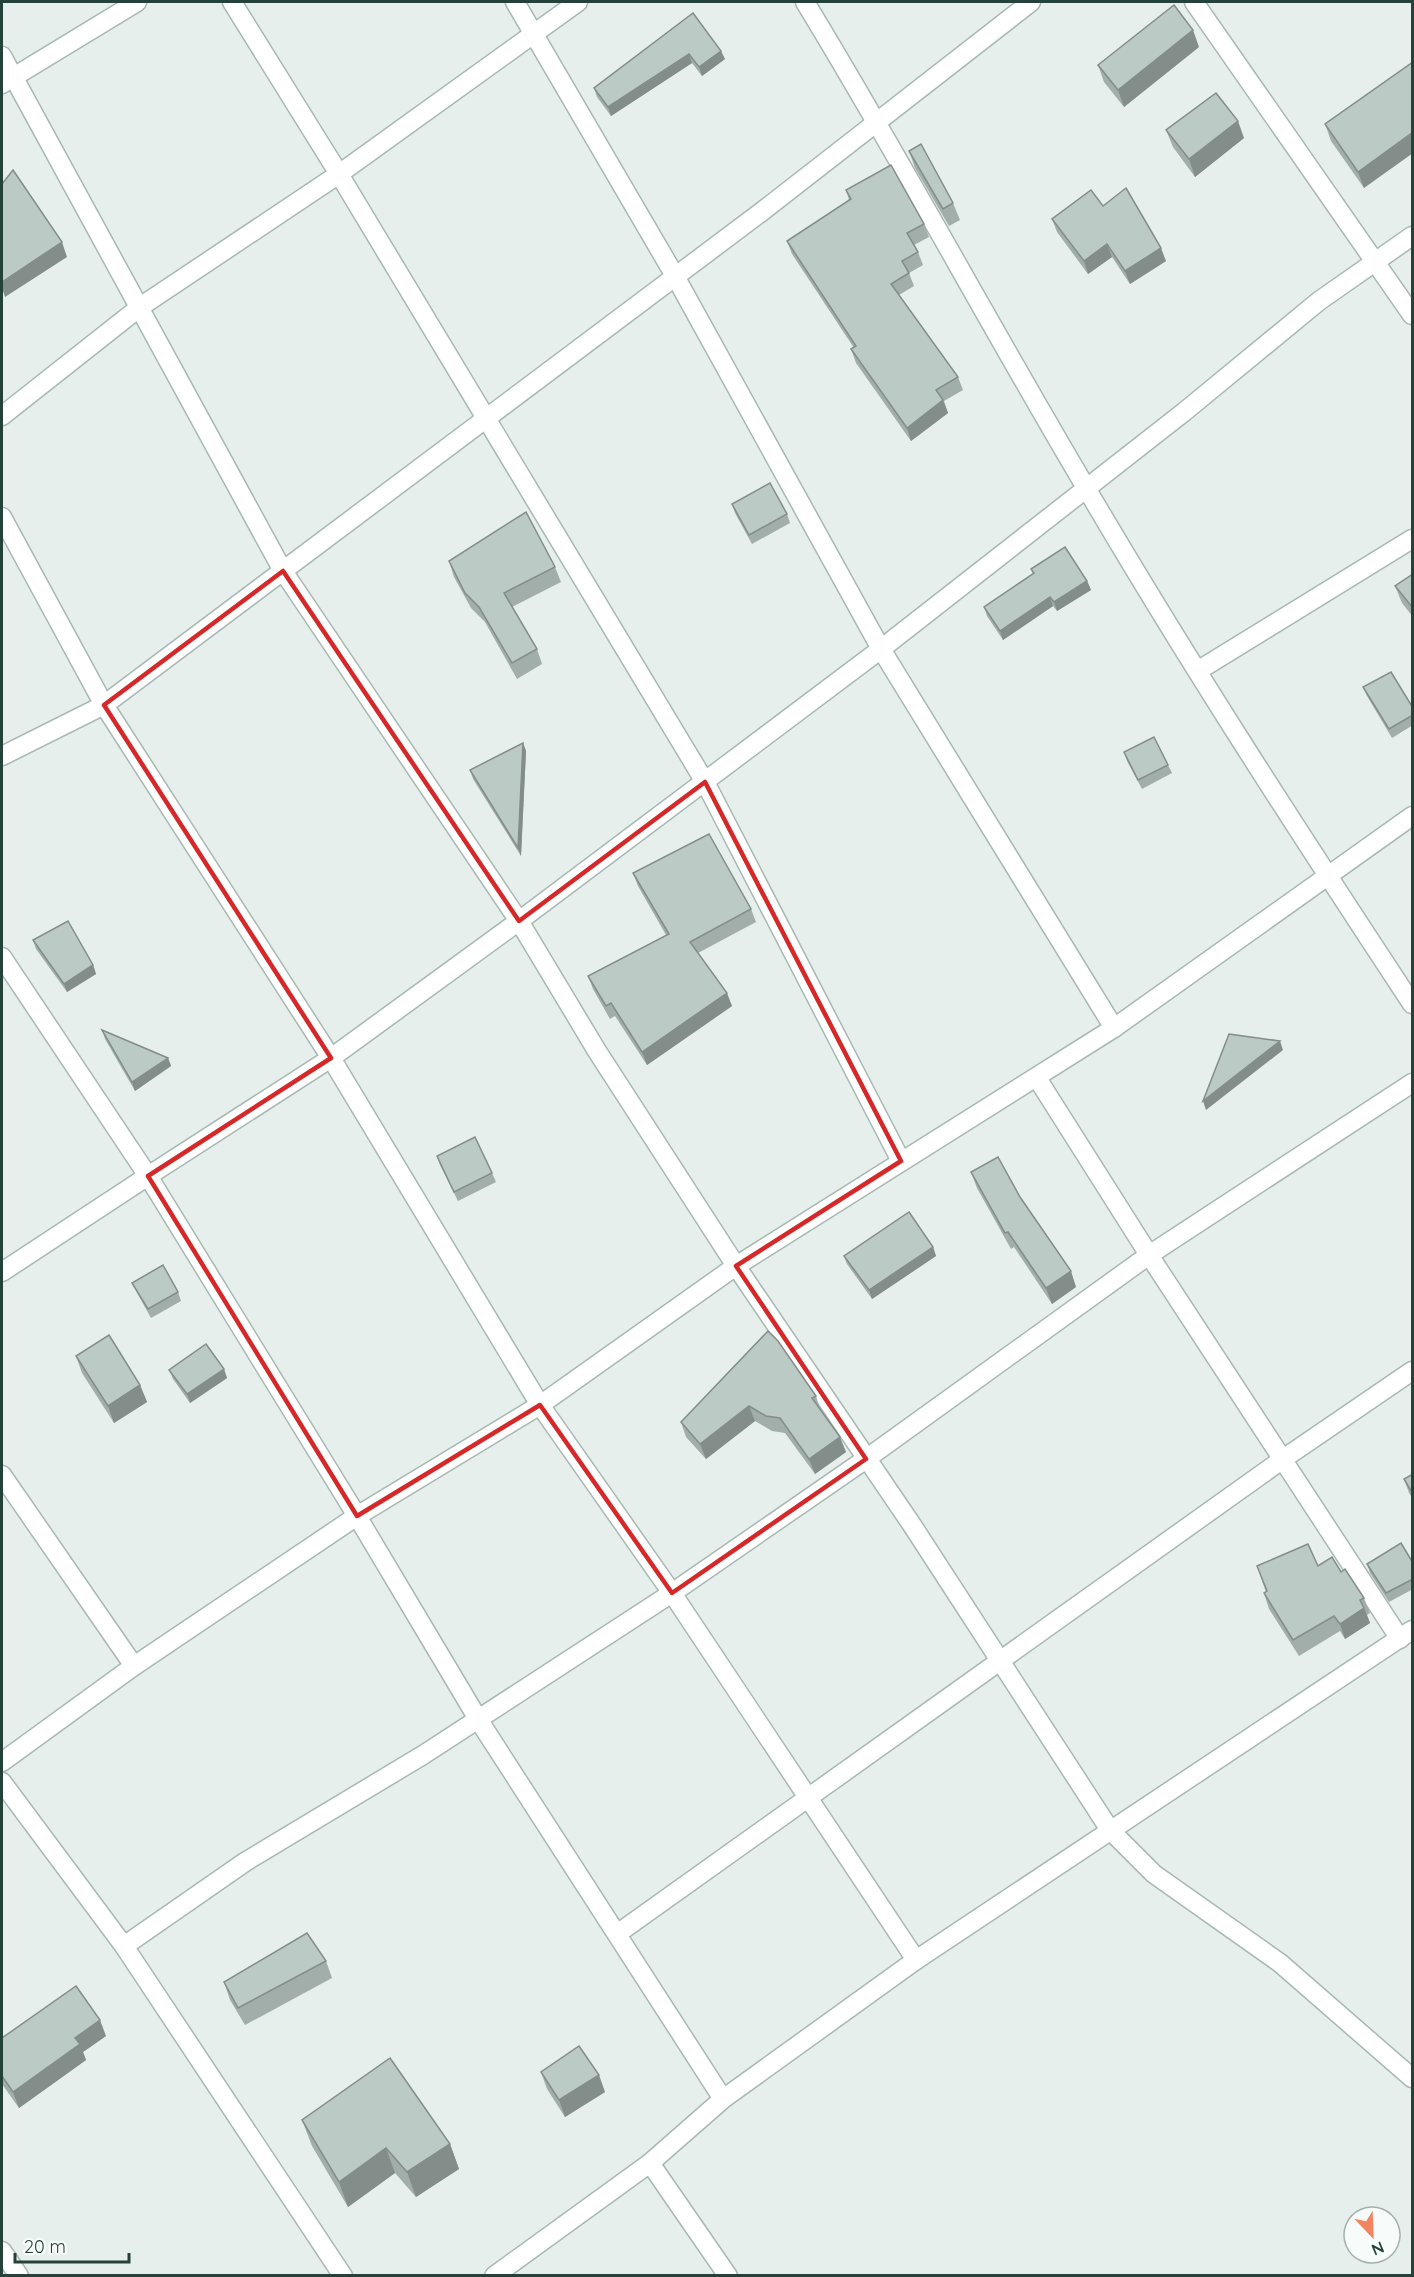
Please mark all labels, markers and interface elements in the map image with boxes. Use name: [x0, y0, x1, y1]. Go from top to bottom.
north arrow: [1342, 2205, 1402, 2265]
scale bar: [15, 2226, 129, 2264]
text: 20 m: [24, 2235, 66, 2258]
text: N: [1369, 2237, 1387, 2260]

